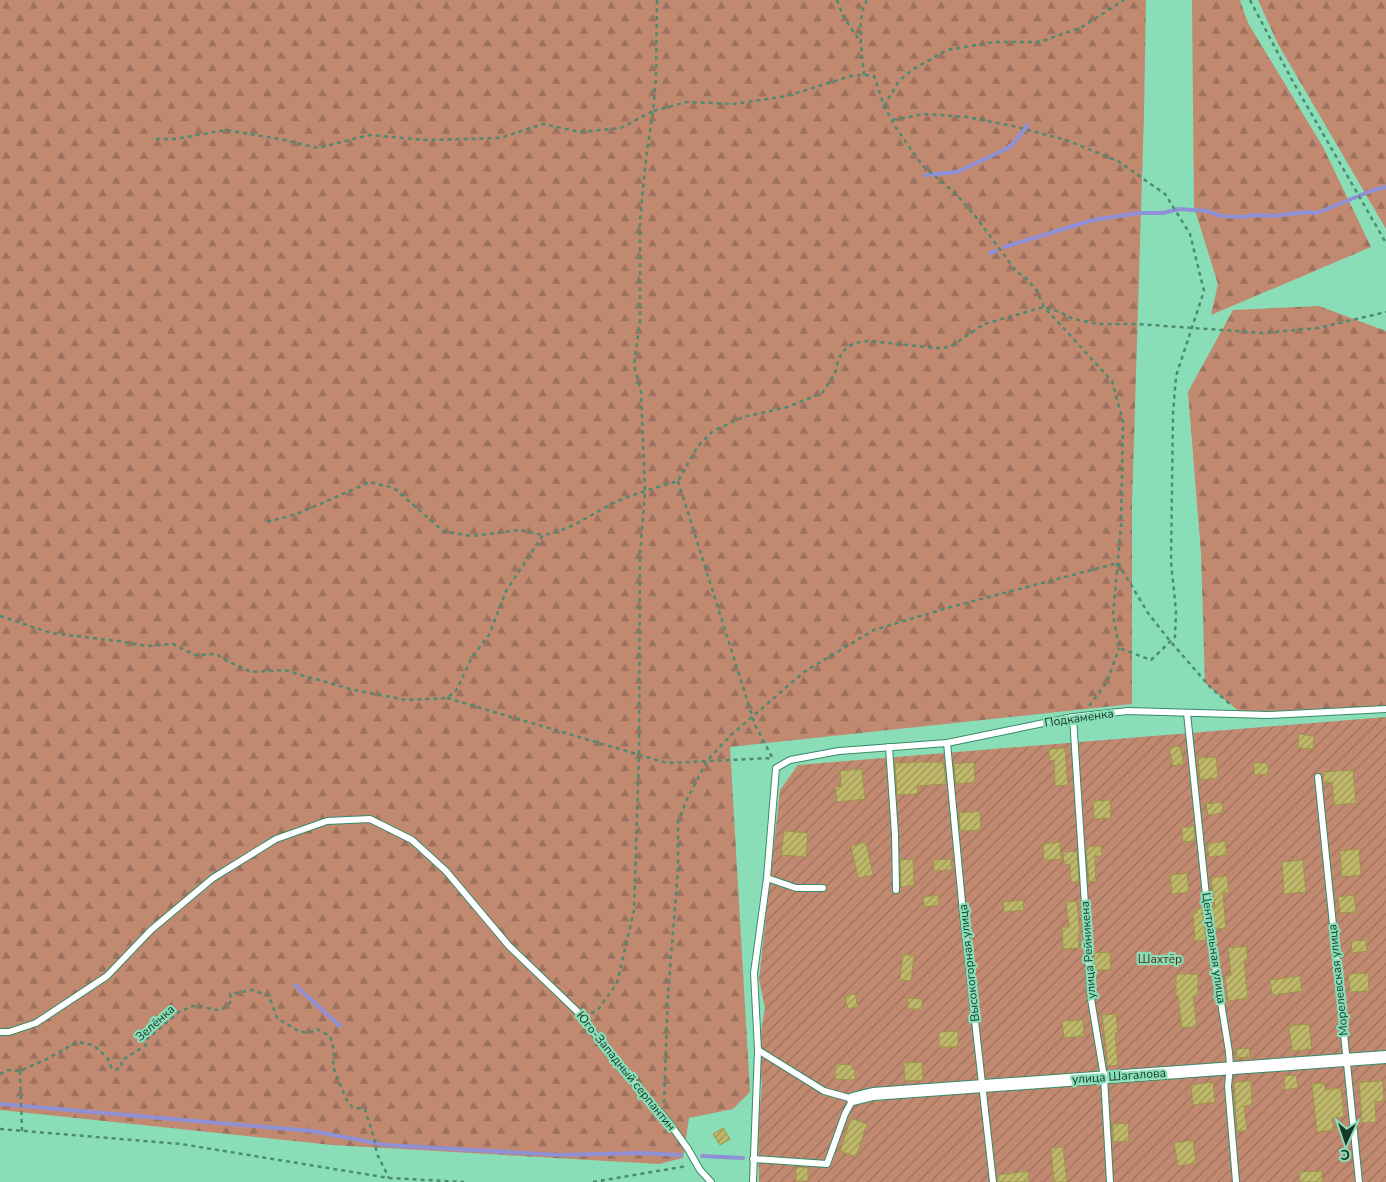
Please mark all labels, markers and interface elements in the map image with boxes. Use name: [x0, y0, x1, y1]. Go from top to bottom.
street label: Подкаменка: [1043, 705, 1115, 731]
street label: Центральная улица: [1198, 892, 1230, 1004]
street label: улица Рейникена: [1077, 901, 1099, 999]
street label: Высокогорная улица: [955, 903, 983, 1023]
street label: Морелевская улица: [1324, 923, 1352, 1037]
park label: Шахтёр: [1138, 951, 1182, 967]
street label: Зелёнка: [132, 1001, 178, 1045]
street label: Юго-Западный серпантин: [573, 1008, 679, 1134]
street label: улица Шагалова: [1072, 1065, 1166, 1087]
north arrow: [1321, 1117, 1371, 1167]
text: С: [1340, 1145, 1351, 1164]

